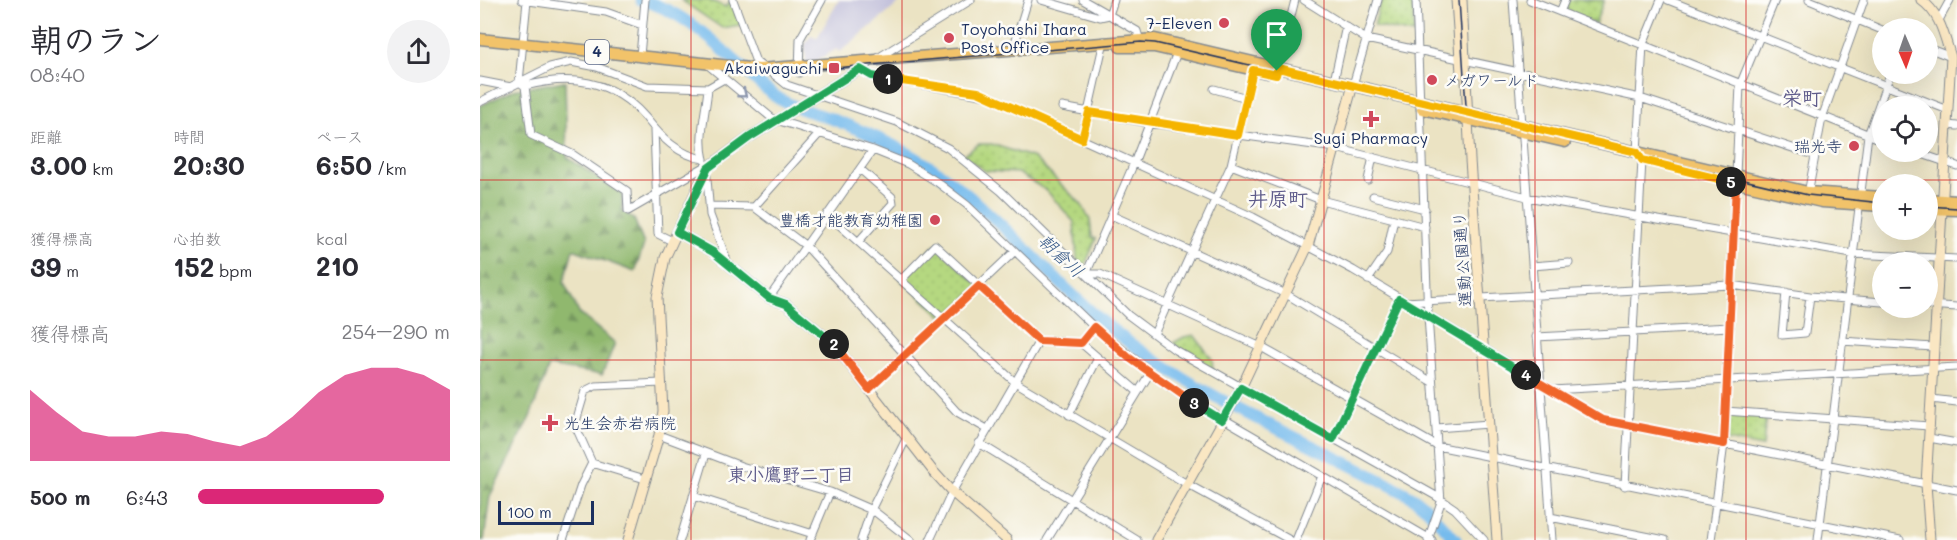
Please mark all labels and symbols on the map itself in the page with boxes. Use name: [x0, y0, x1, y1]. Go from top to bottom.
pin: [1251, 9, 1302, 71]
place label: 7-Eleven: [1146, 12, 1212, 33]
marker: 7-Eleven: [1217, 16, 1231, 30]
place label: Toyohashi Ihara Post Office: [961, 18, 1087, 57]
north arrow: [1872, 18, 1938, 84]
marker: Toyohashi Ihara Post Office: [942, 31, 956, 45]
road number: 4: [585, 40, 609, 64]
place label: Akaiwaguchi: [724, 57, 822, 78]
marker: Akaiwaguchi: [827, 61, 841, 75]
pin: 1: [873, 64, 903, 94]
place label: メガワールド: [1444, 69, 1539, 90]
marker: メガワールド: [1425, 73, 1439, 87]
district label: 栄町: [1782, 84, 1822, 110]
one-way arrow: [736, 87, 747, 98]
marker: Sugi Pharmacy: [1364, 112, 1378, 126]
place label: Sugi Pharmacy: [1314, 127, 1428, 148]
place label: 瑞光寺: [1794, 135, 1842, 156]
marker: 瑞光寺: [1847, 139, 1861, 153]
pin: 5: [1716, 167, 1746, 197]
district label: 井原町: [1248, 185, 1308, 211]
place label: 豊橋才能教育幼稚園: [779, 209, 923, 230]
street label: 運動公園通り: [1448, 210, 1475, 308]
marker: 豊橋才能教育幼稚園: [928, 213, 942, 227]
water label: 朝倉川: [1034, 228, 1090, 282]
pin: 2: [819, 329, 849, 359]
pin: 4: [1511, 360, 1541, 390]
pin: 3: [1179, 388, 1209, 418]
place label: 光生会赤岩病院: [564, 412, 676, 433]
marker: 光生会赤岩病院: [541, 414, 559, 432]
district label: 東小鷹野二丁目: [728, 462, 854, 486]
scale bar: [498, 498, 594, 526]

